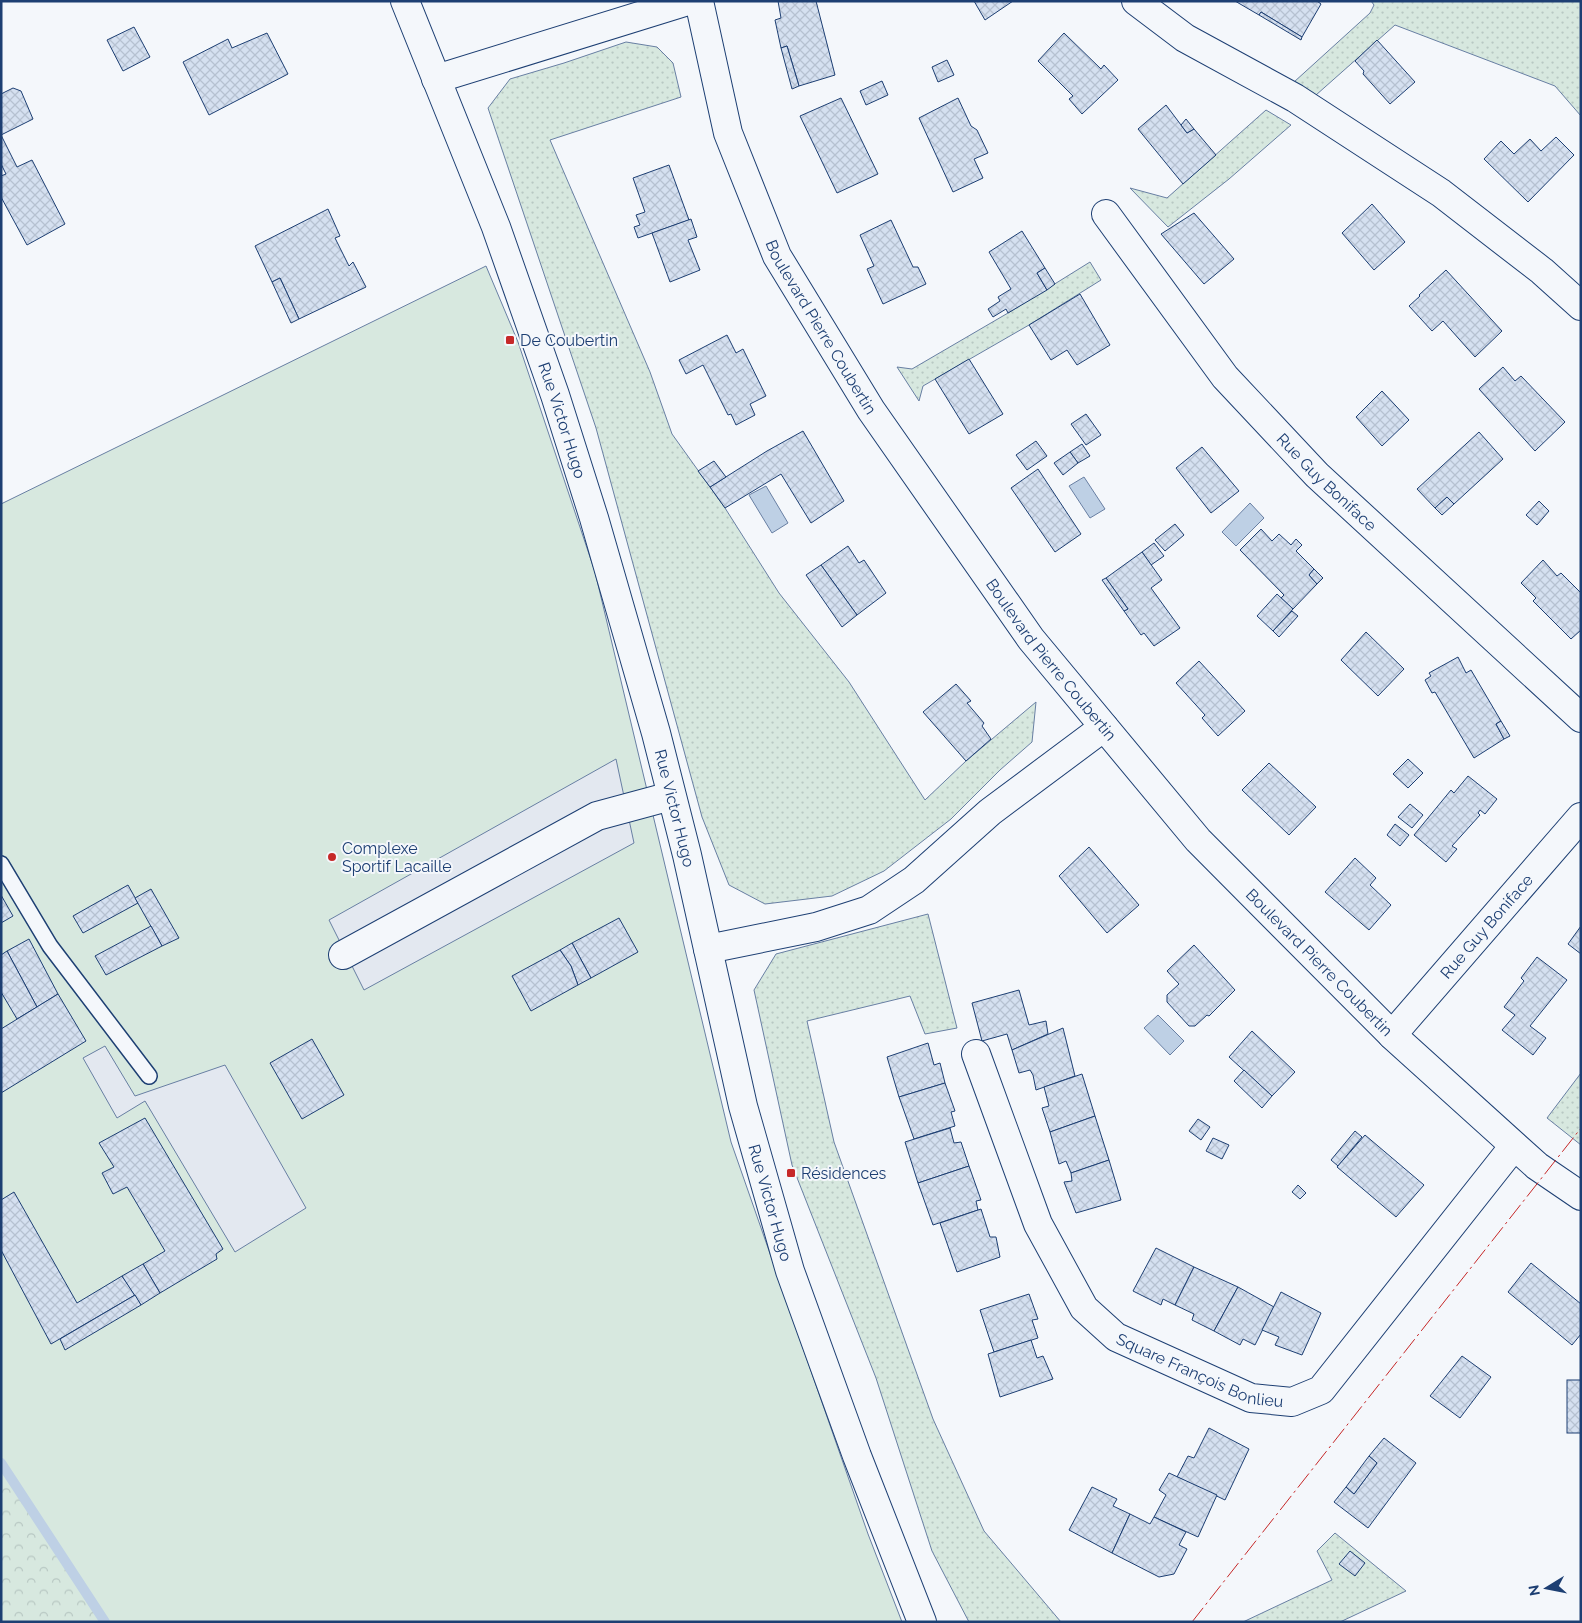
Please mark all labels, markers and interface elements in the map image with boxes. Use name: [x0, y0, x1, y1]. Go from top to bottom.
street label: Boulevard Pierre Coubertin: [762, 237, 880, 418]
place label: De Coubertin: [520, 331, 618, 350]
marker: De Coubertin: [504, 334, 516, 346]
street label: Rue Victor Hugo: [534, 360, 590, 481]
street label: Rue Guy Boniface: [1273, 429, 1380, 535]
street label: Boulevard Pierre Coubertin: [982, 575, 1120, 744]
street label: Rue Victor Hugo: [651, 747, 698, 869]
place label: Complexe Sportif Lacaille: [342, 839, 452, 876]
marker: Complexe Sportif Lacaille: [326, 851, 338, 863]
street label: Rue Guy Boniface: [1436, 871, 1537, 983]
street label: Boulevard Pierre Coubertin: [1242, 885, 1397, 1040]
street label: Rue Victor Hugo: [744, 1142, 796, 1263]
place label: Résidences: [801, 1164, 887, 1183]
marker: Résidences: [785, 1167, 797, 1179]
street label: Square François Bonlieu: [1113, 1329, 1284, 1411]
north arrow: [1522, 1563, 1572, 1613]
text: N: [1525, 1584, 1543, 1597]

